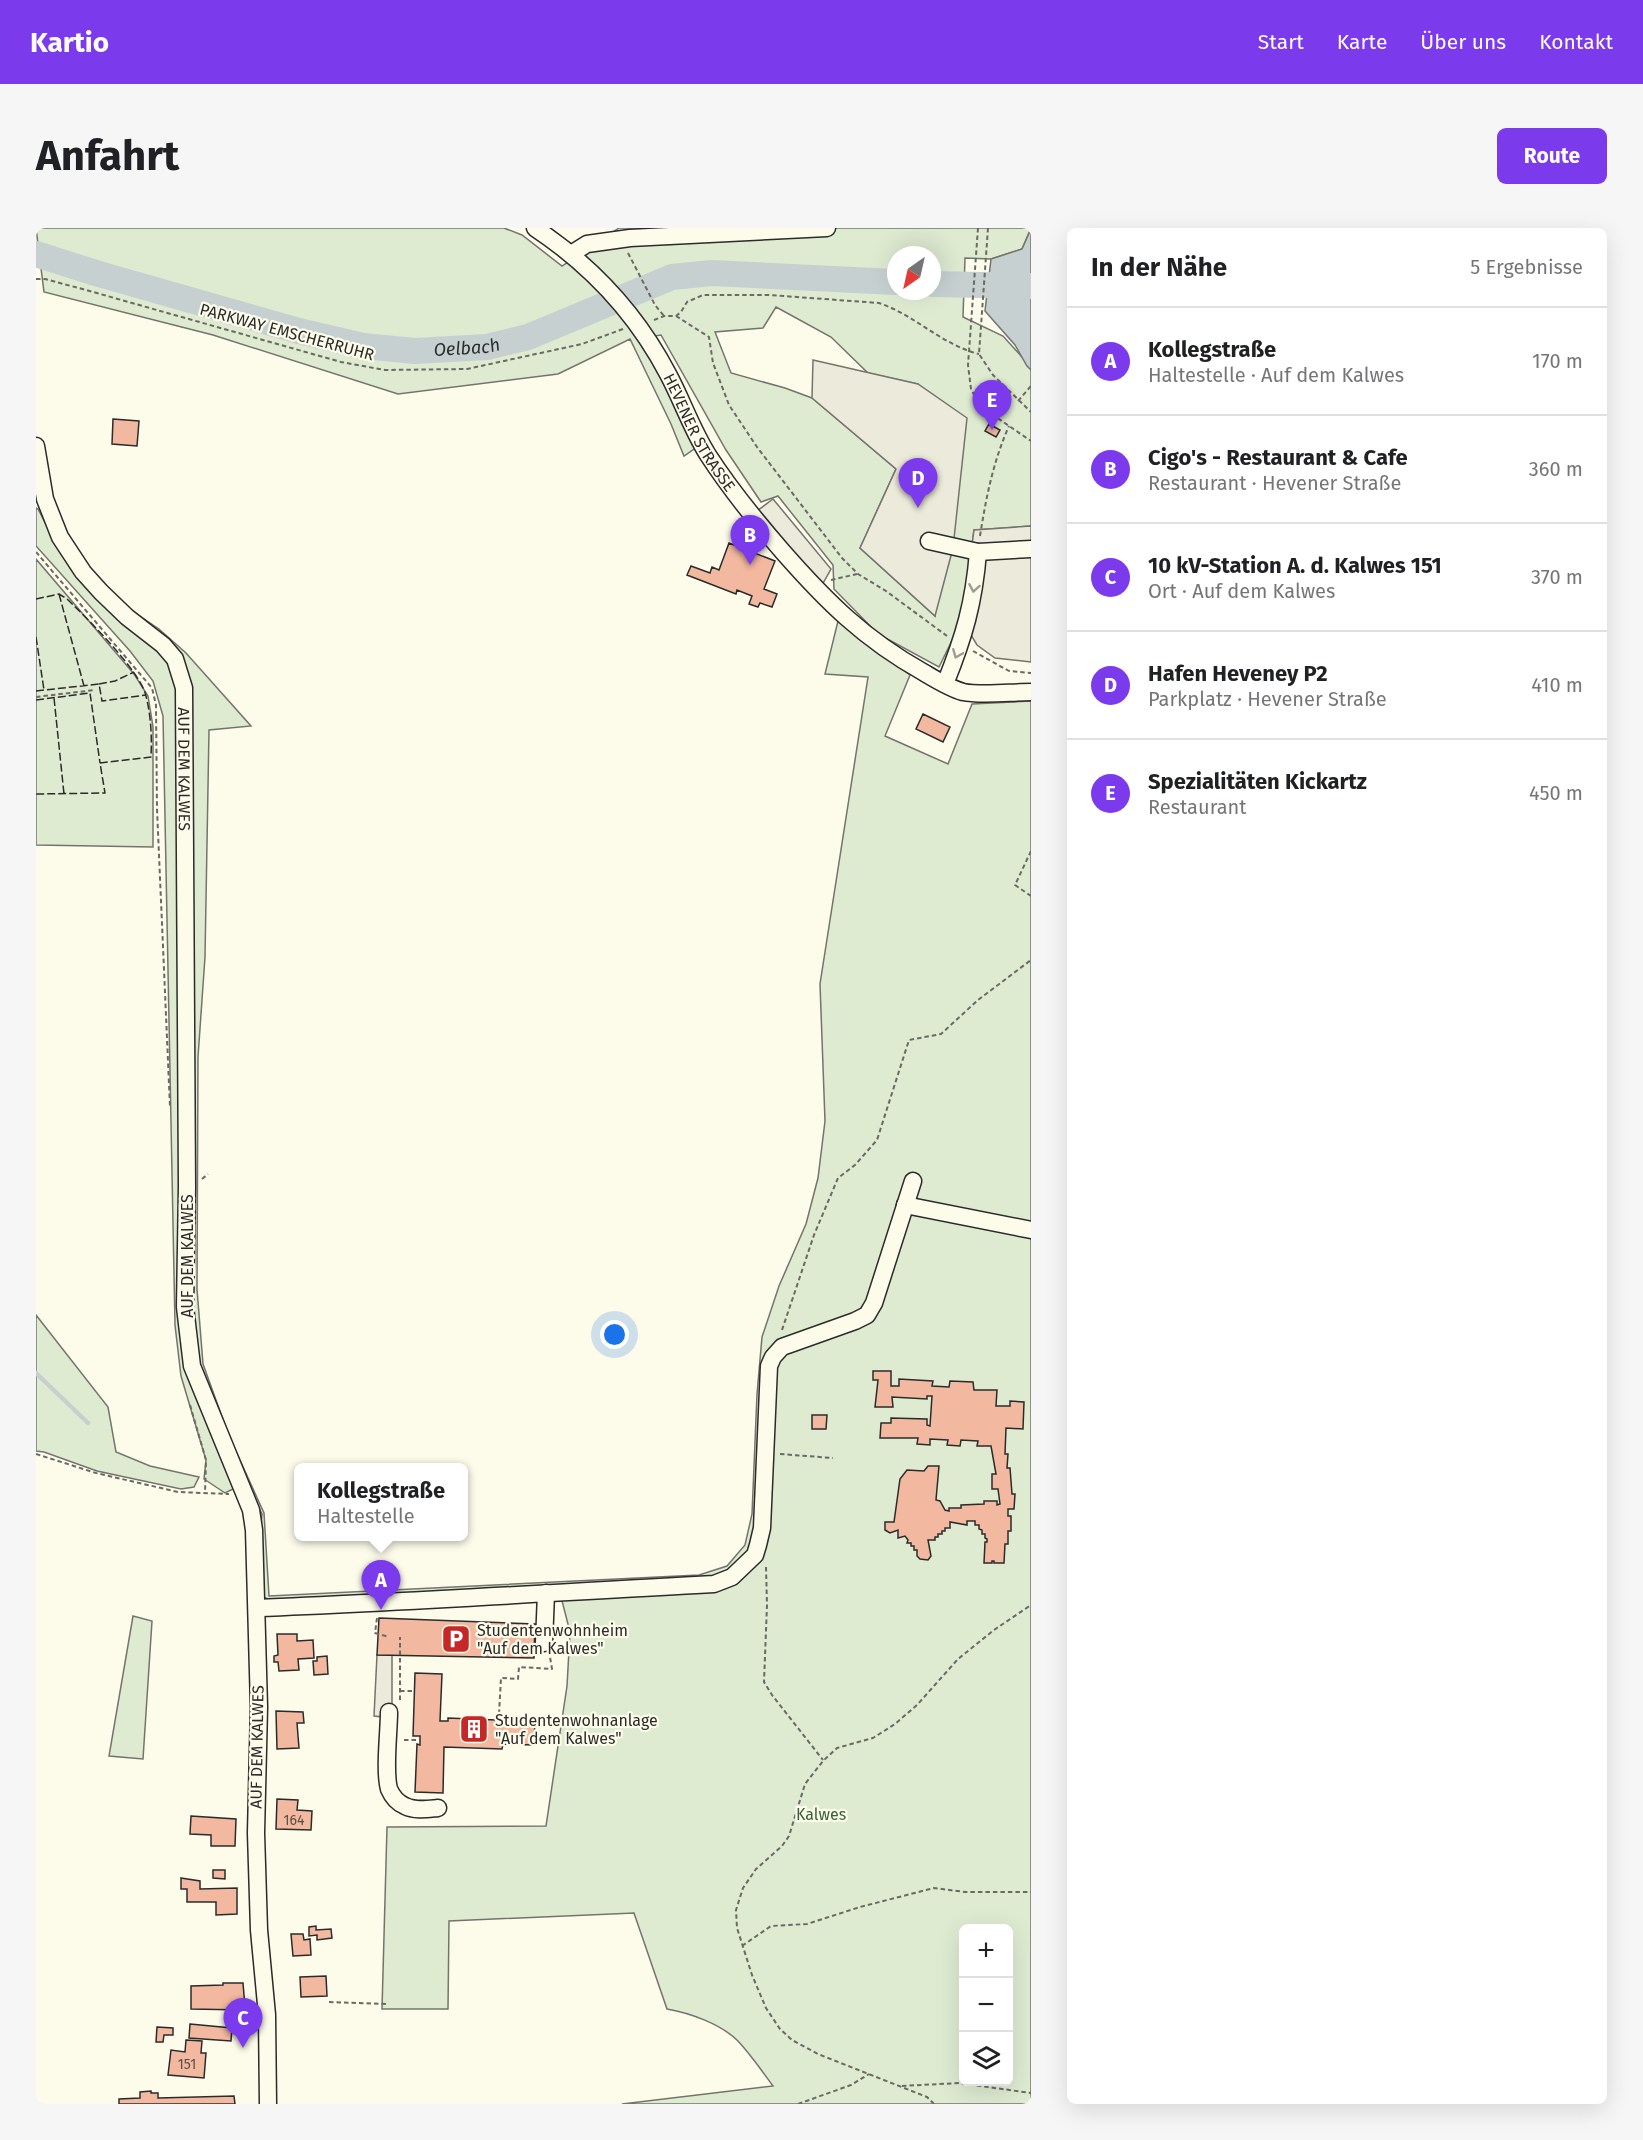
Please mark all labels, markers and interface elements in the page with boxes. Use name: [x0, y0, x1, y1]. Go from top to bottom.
text: Kartio: [30, 26, 109, 59]
text: Start: [1258, 29, 1304, 55]
text: Karte: [1337, 29, 1387, 55]
text: Über uns: [1420, 29, 1506, 55]
text: Kontakt: [1539, 29, 1613, 55]
button: Route: [1497, 128, 1607, 184]
text: Anfahrt: [36, 131, 179, 181]
north arrow: [887, 246, 941, 300]
text: In der Nähe: [1091, 252, 1227, 283]
text: 5 Ergebnisse: [1470, 255, 1583, 279]
street label: PARKWAY EMSCHERRUHR: [198, 300, 376, 364]
water label: Oelbach: [433, 333, 502, 361]
text: Kollegstraße: [1148, 336, 1276, 363]
text: A: [1105, 349, 1116, 373]
text: 170 m: [1532, 349, 1583, 373]
text: Haltestelle · Auf dem Kalwes: [1148, 363, 1404, 387]
street label: HEVENER STRASSE: [660, 370, 740, 495]
pin: E: [972, 380, 1012, 430]
text: Cigo's - Restaurant & Cafe: [1148, 444, 1408, 471]
text: B: [1104, 457, 1117, 481]
text: 360 m: [1529, 457, 1583, 481]
pin: D: [898, 458, 938, 508]
text: Restaurant · Hevener Straße: [1148, 471, 1401, 495]
pin: B: [730, 516, 770, 565]
text: 10 kV-Station A. d. Kalwes 151: [1148, 552, 1442, 579]
text: C: [1105, 565, 1116, 589]
text: 370 m: [1531, 565, 1583, 589]
text: Ort · Auf dem Kalwes: [1148, 579, 1335, 603]
one-way arrow: [968, 583, 981, 593]
one-way arrow: [952, 648, 964, 659]
text: Hafen Heveney P2: [1148, 660, 1328, 687]
text: D: [1104, 673, 1117, 697]
text: 410 m: [1531, 673, 1583, 697]
text: Parkplatz · Hevener Straße: [1148, 687, 1387, 711]
street label: AUF DEM KALWES: [175, 707, 194, 831]
text: Spezialitäten Kickartz: [1148, 768, 1367, 795]
text: E: [1105, 781, 1116, 805]
text: 450 m: [1529, 781, 1583, 805]
text: Restaurant: [1148, 795, 1246, 819]
street label: AUF DEM KALWES: [178, 1194, 197, 1318]
your location: [600, 1320, 629, 1349]
popup: [294, 1463, 468, 1541]
text: Kollegstraße: [317, 1477, 445, 1504]
text: Haltestelle: [317, 1504, 415, 1528]
pin: A: [362, 1560, 400, 1610]
place label: Studentenwohnheim "Auf dem Kalwes": [477, 1621, 628, 1658]
parking icon: Studentenwohnheim "Auf dem Kalwes": [440, 1623, 472, 1655]
street label: AUF DEM KALWES: [246, 1685, 268, 1809]
place label: Studentenwohnanlage "Auf dem Kalwes": [495, 1711, 658, 1748]
building icon: Studentenwohnanlage "Auf dem Kalwes": [458, 1713, 490, 1745]
park label: Kalwes: [796, 1805, 846, 1824]
house number: 164: [284, 1812, 305, 1829]
map controls: [959, 1924, 1013, 2086]
button: +: [959, 1924, 1013, 1978]
button: −: [959, 1978, 1013, 2032]
pin: C: [224, 1998, 262, 2048]
button: layers: [959, 2032, 1013, 2086]
house number: 151: [178, 2056, 196, 2073]

